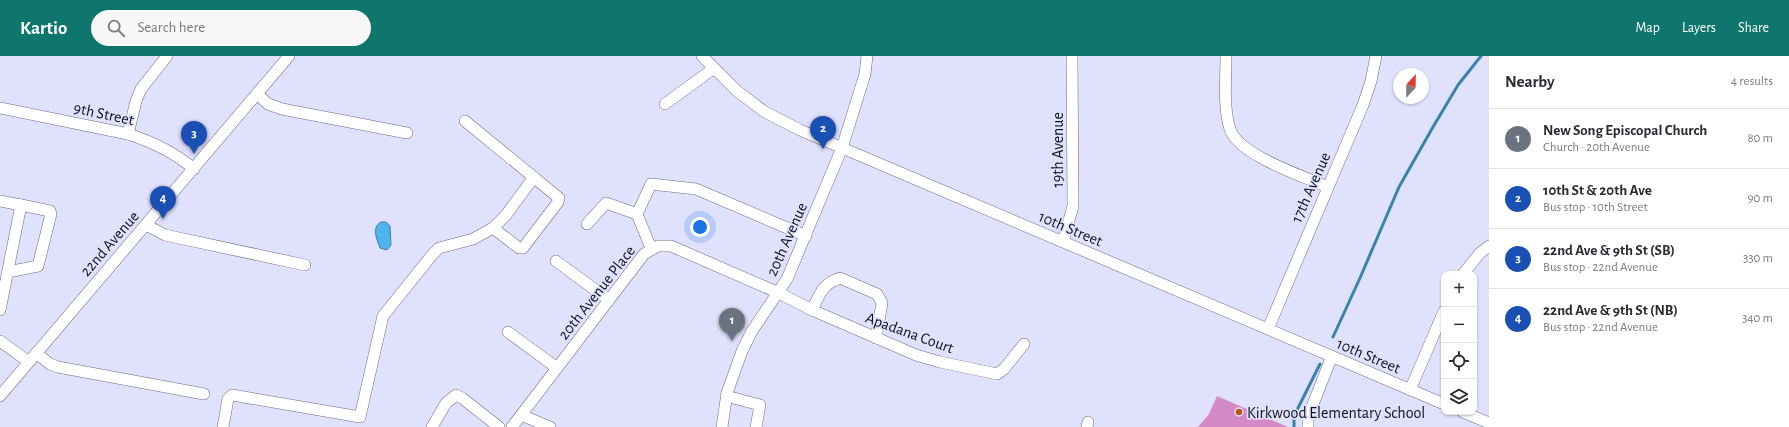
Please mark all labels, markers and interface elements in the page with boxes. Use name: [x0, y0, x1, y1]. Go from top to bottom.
search box: [91, 10, 371, 46]
icon: search: [105, 17, 127, 39]
text: Kartio: [20, 19, 67, 38]
text: Search here: [137, 20, 205, 35]
text: Map: [1635, 21, 1660, 35]
text: Layers: [1682, 21, 1716, 35]
text: Share: [1738, 21, 1769, 35]
north arrow: [1393, 68, 1429, 104]
text: Nearby: [1505, 73, 1555, 90]
text: 4 results: [1731, 75, 1773, 88]
street label: 9th Street: [72, 100, 135, 128]
street label: 19th Avenue: [1050, 112, 1066, 188]
pin: 2: [810, 116, 836, 149]
pin: 3: [181, 121, 207, 154]
text: New Song Episcopal Church: [1543, 123, 1707, 138]
text: 1: [1516, 132, 1520, 145]
text: 80 m: [1747, 132, 1773, 145]
text: Church · 20th Avenue: [1543, 141, 1650, 154]
street label: 17th Avenue: [1288, 150, 1333, 225]
text: 10th St & 20th Ave: [1543, 183, 1652, 198]
pin: 4: [150, 186, 176, 219]
text: 2: [1515, 192, 1521, 205]
text: 90 m: [1747, 192, 1773, 205]
street label: 20th Avenue: [764, 200, 810, 278]
text: Bus stop · 10th Street: [1543, 201, 1648, 214]
street label: 22nd Avenue: [77, 208, 142, 279]
street label: 10th Street: [1036, 208, 1105, 250]
your location: [690, 217, 710, 237]
street label: 20th Avenue Place: [555, 243, 638, 343]
text: 22nd Ave & 9th St (SB): [1543, 243, 1675, 258]
text: 3: [1515, 252, 1521, 265]
text: 330 m: [1743, 252, 1773, 265]
text: Bus stop · 22nd Avenue: [1543, 261, 1658, 274]
map controls: [1441, 271, 1477, 415]
button: +: [1441, 271, 1477, 307]
text: 22nd Ave & 9th St (NB): [1543, 303, 1678, 318]
button: −: [1441, 307, 1477, 343]
pin: 1: [719, 308, 745, 341]
street label: Apadana Court: [864, 310, 956, 356]
text: 4: [1515, 312, 1521, 325]
text: 340 m: [1742, 312, 1773, 325]
text: Bus stop · 22nd Avenue: [1543, 321, 1658, 334]
street label: 10th Street: [1334, 335, 1403, 377]
button: locate: [1441, 343, 1477, 379]
button: layers: [1441, 379, 1477, 415]
place label: Kirkwood Elementary School: [1247, 405, 1425, 422]
marker: Kirkwood Elementary School: [1234, 407, 1244, 417]

